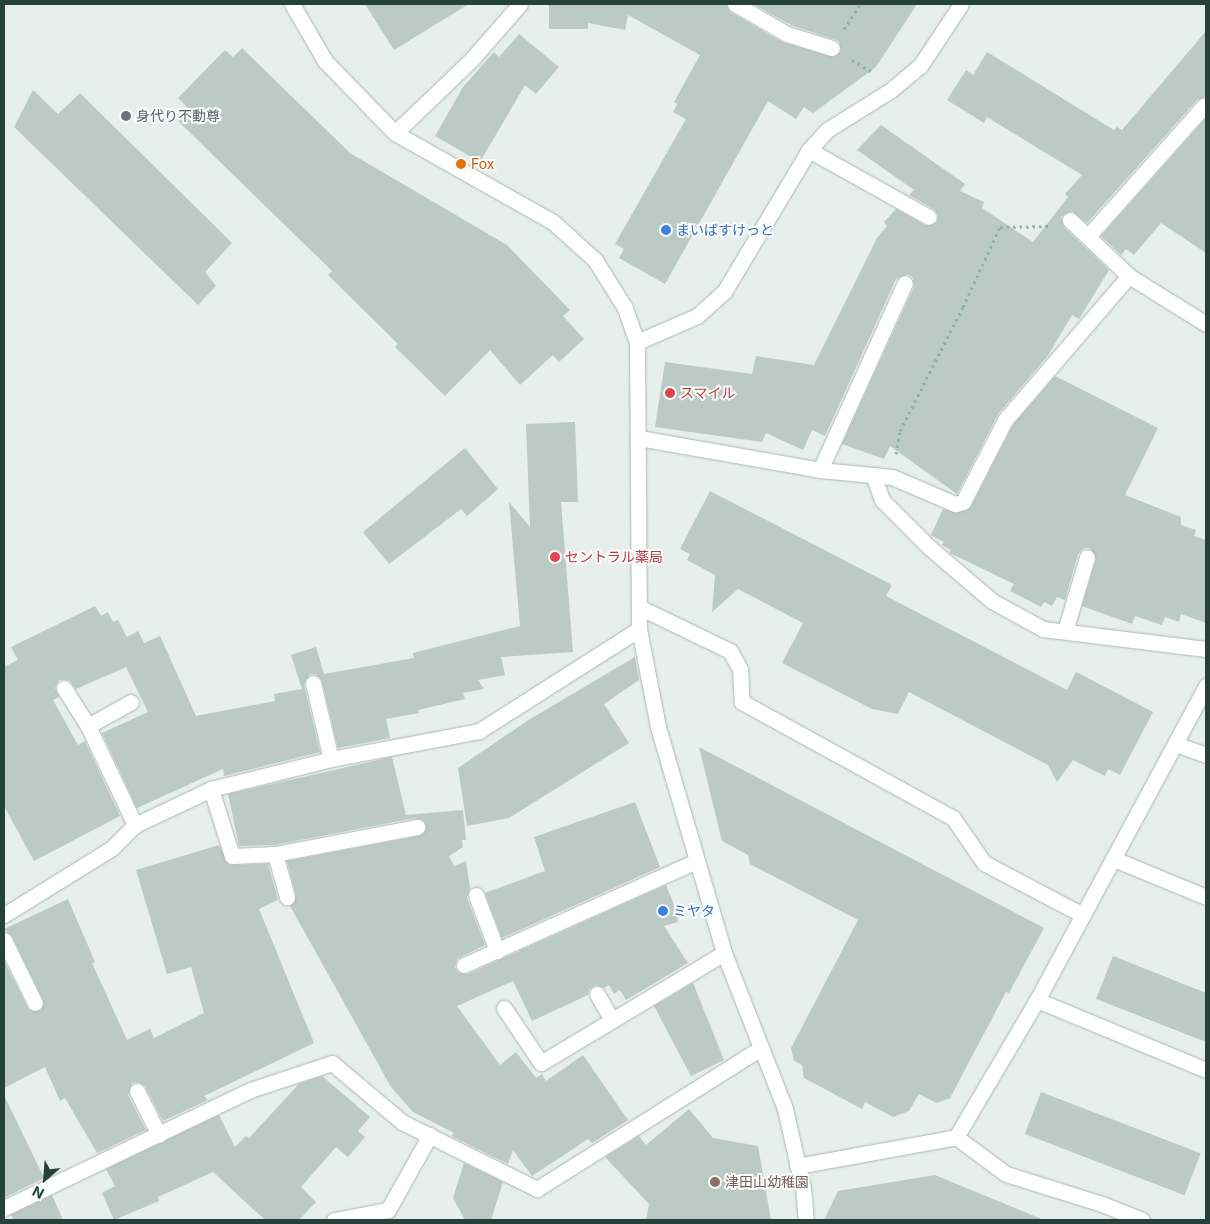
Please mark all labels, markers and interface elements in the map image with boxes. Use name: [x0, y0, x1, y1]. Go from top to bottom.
place label: 身代り不動尊: [136, 108, 220, 124]
marker: 身代り不動尊: [120, 110, 132, 122]
place label: Fox: [471, 156, 494, 172]
marker: Fox: [455, 158, 467, 170]
place label: まいばすけっと: [676, 222, 774, 238]
marker: まいばすけっと: [660, 224, 672, 236]
place label: スマイル: [680, 385, 736, 401]
marker: スマイル: [664, 387, 676, 399]
place label: セントラル薬局: [565, 549, 663, 565]
marker: セントラル薬局: [549, 551, 561, 563]
place label: ミヤタ: [673, 903, 715, 919]
marker: ミヤタ: [657, 905, 669, 917]
north arrow: [20, 1154, 70, 1204]
place label: 津田山幼稚園: [725, 1174, 809, 1190]
marker: 津田山幼稚園: [709, 1176, 721, 1188]
text: N: [29, 1183, 47, 1203]

